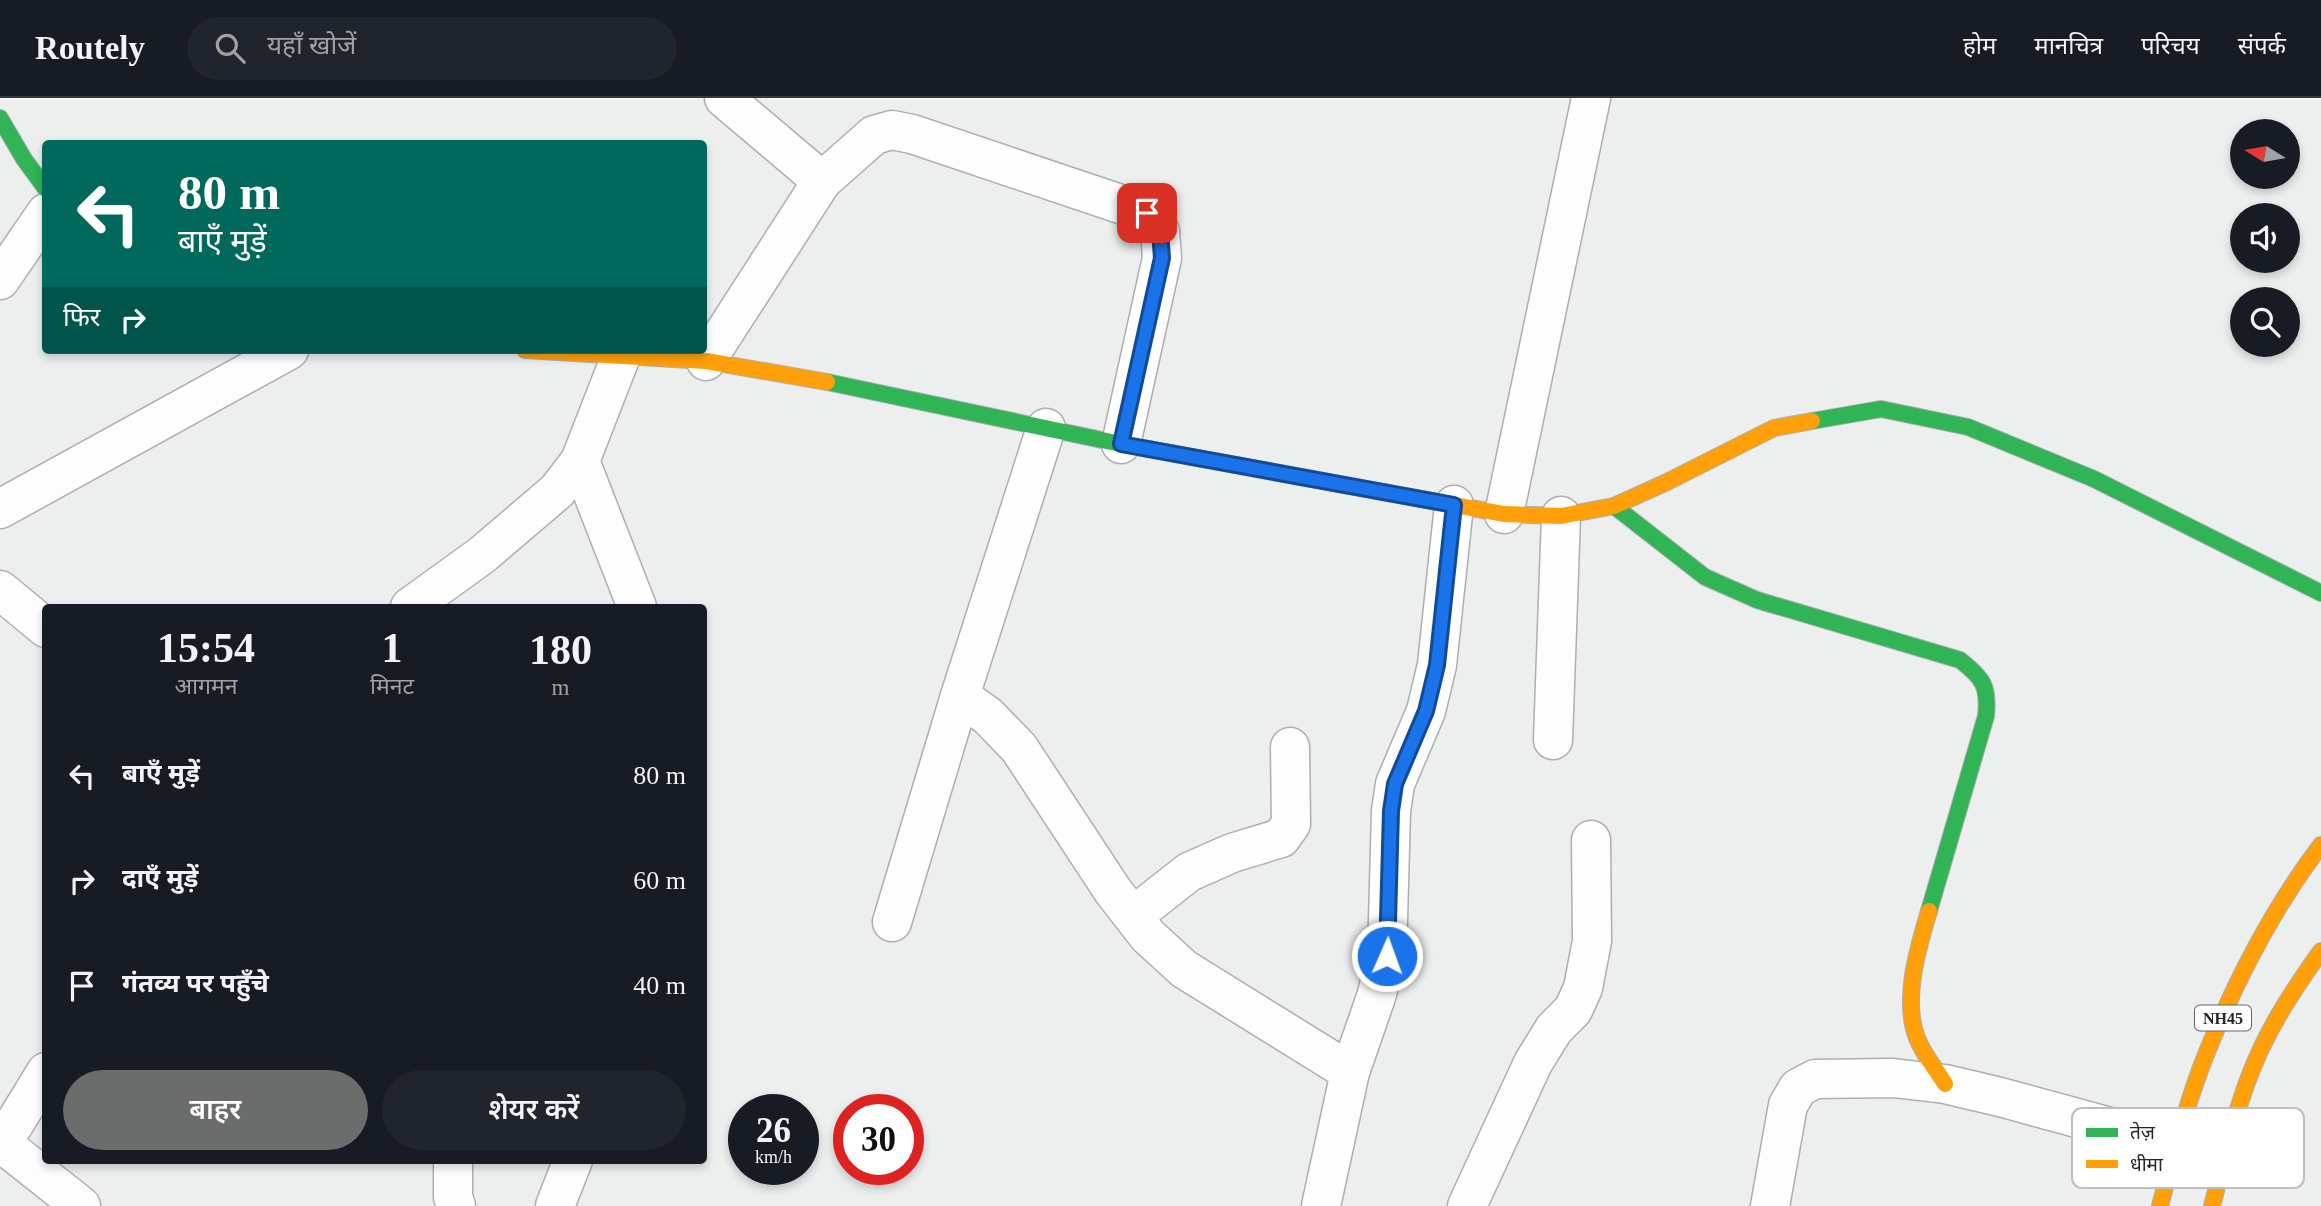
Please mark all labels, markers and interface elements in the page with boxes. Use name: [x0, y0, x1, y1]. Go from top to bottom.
search box: [187, 17, 677, 80]
icon: search: [211, 29, 249, 67]
text: Routely: [35, 30, 145, 66]
text: यहाँ खोजें: [267, 31, 356, 60]
text: होम: [1963, 33, 1996, 59]
text: मानचित्र: [2034, 33, 2103, 59]
text: परिचय: [2141, 33, 2200, 59]
text: संपर्क: [2238, 33, 2286, 59]
north arrow: [2230, 119, 2300, 189]
map controls: [2230, 119, 2300, 357]
text: 80 m: [178, 165, 280, 220]
icon: left: [63, 168, 154, 259]
pin: [1117, 183, 1177, 243]
icon: arrive: [1128, 194, 1166, 232]
button: sound: [2230, 203, 2300, 273]
text: बाएँ मुड़ें: [178, 223, 267, 259]
button: search: [2230, 287, 2300, 357]
icon: right: [114, 301, 152, 339]
text: फिर: [63, 303, 100, 332]
text: 15:54: [157, 625, 255, 671]
text: 1: [381, 625, 402, 671]
text: 180: [529, 627, 592, 673]
text: आगमन: [174, 674, 237, 699]
text: मिनट: [370, 674, 414, 699]
text: m: [552, 675, 569, 700]
icon: left: [63, 757, 101, 795]
text: बाएँ मुड़ें: [122, 759, 200, 788]
text: 80 m: [633, 761, 686, 790]
icon: right: [63, 862, 101, 900]
text: दाएँ मुड़ें: [122, 864, 198, 893]
text: 60 m: [633, 866, 686, 895]
position arrow: [1350, 919, 1424, 993]
icon: arrive: [63, 967, 101, 1005]
text: गंतव्य पर पहुँचे: [122, 969, 269, 998]
text: 40 m: [633, 971, 686, 1000]
road number: NH45: [2195, 1006, 2251, 1030]
button: बाहर: [63, 1070, 368, 1150]
button: शेयर करें: [382, 1070, 686, 1150]
speed limit sign: 30: [833, 1094, 924, 1185]
legend: [2072, 1108, 2304, 1188]
text: 26: [756, 1111, 791, 1150]
text: तेज़: [2130, 1121, 2156, 1143]
text: km/h: [755, 1147, 792, 1167]
text: धीमा: [2130, 1154, 2164, 1175]

